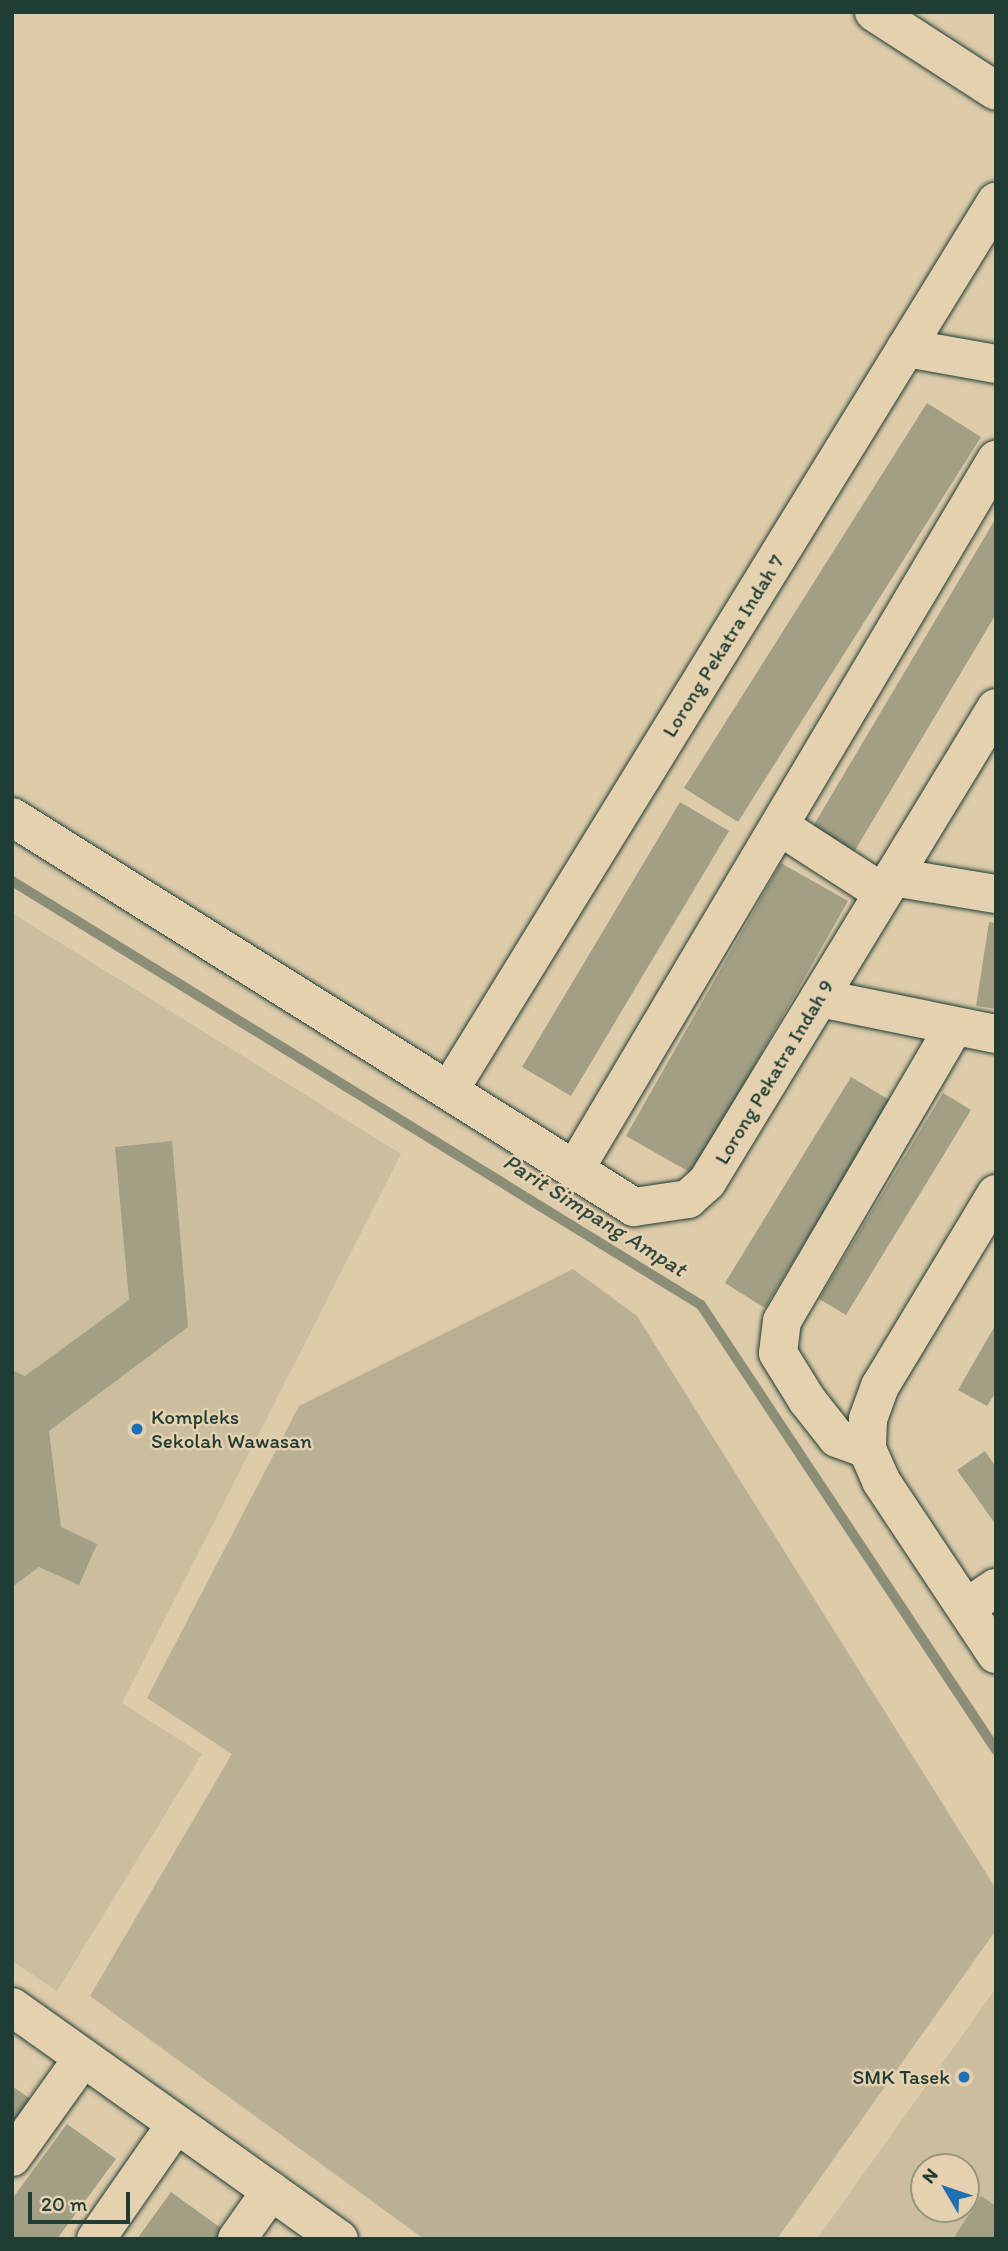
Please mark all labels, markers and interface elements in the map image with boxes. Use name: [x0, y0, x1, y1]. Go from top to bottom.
street label: Lorong Pekatra Indah 7: [657, 550, 789, 742]
street label: Lorong Pekatra Indah 9: [709, 975, 839, 1169]
water label: Parit Simpang Ampat: [499, 1148, 691, 1282]
place label: Kompleks Sekolah Wawasan: [151, 1404, 312, 1454]
marker: Kompleks Sekolah Wawasan: [129, 1421, 145, 1437]
place label: SMK Tasek: [852, 2064, 950, 2090]
marker: SMK Tasek: [956, 2069, 972, 2085]
north arrow: [910, 2153, 980, 2223]
text: N: [917, 2164, 943, 2188]
scale bar: [32, 2178, 133, 2222]
text: 20 m: [41, 2191, 87, 2216]

